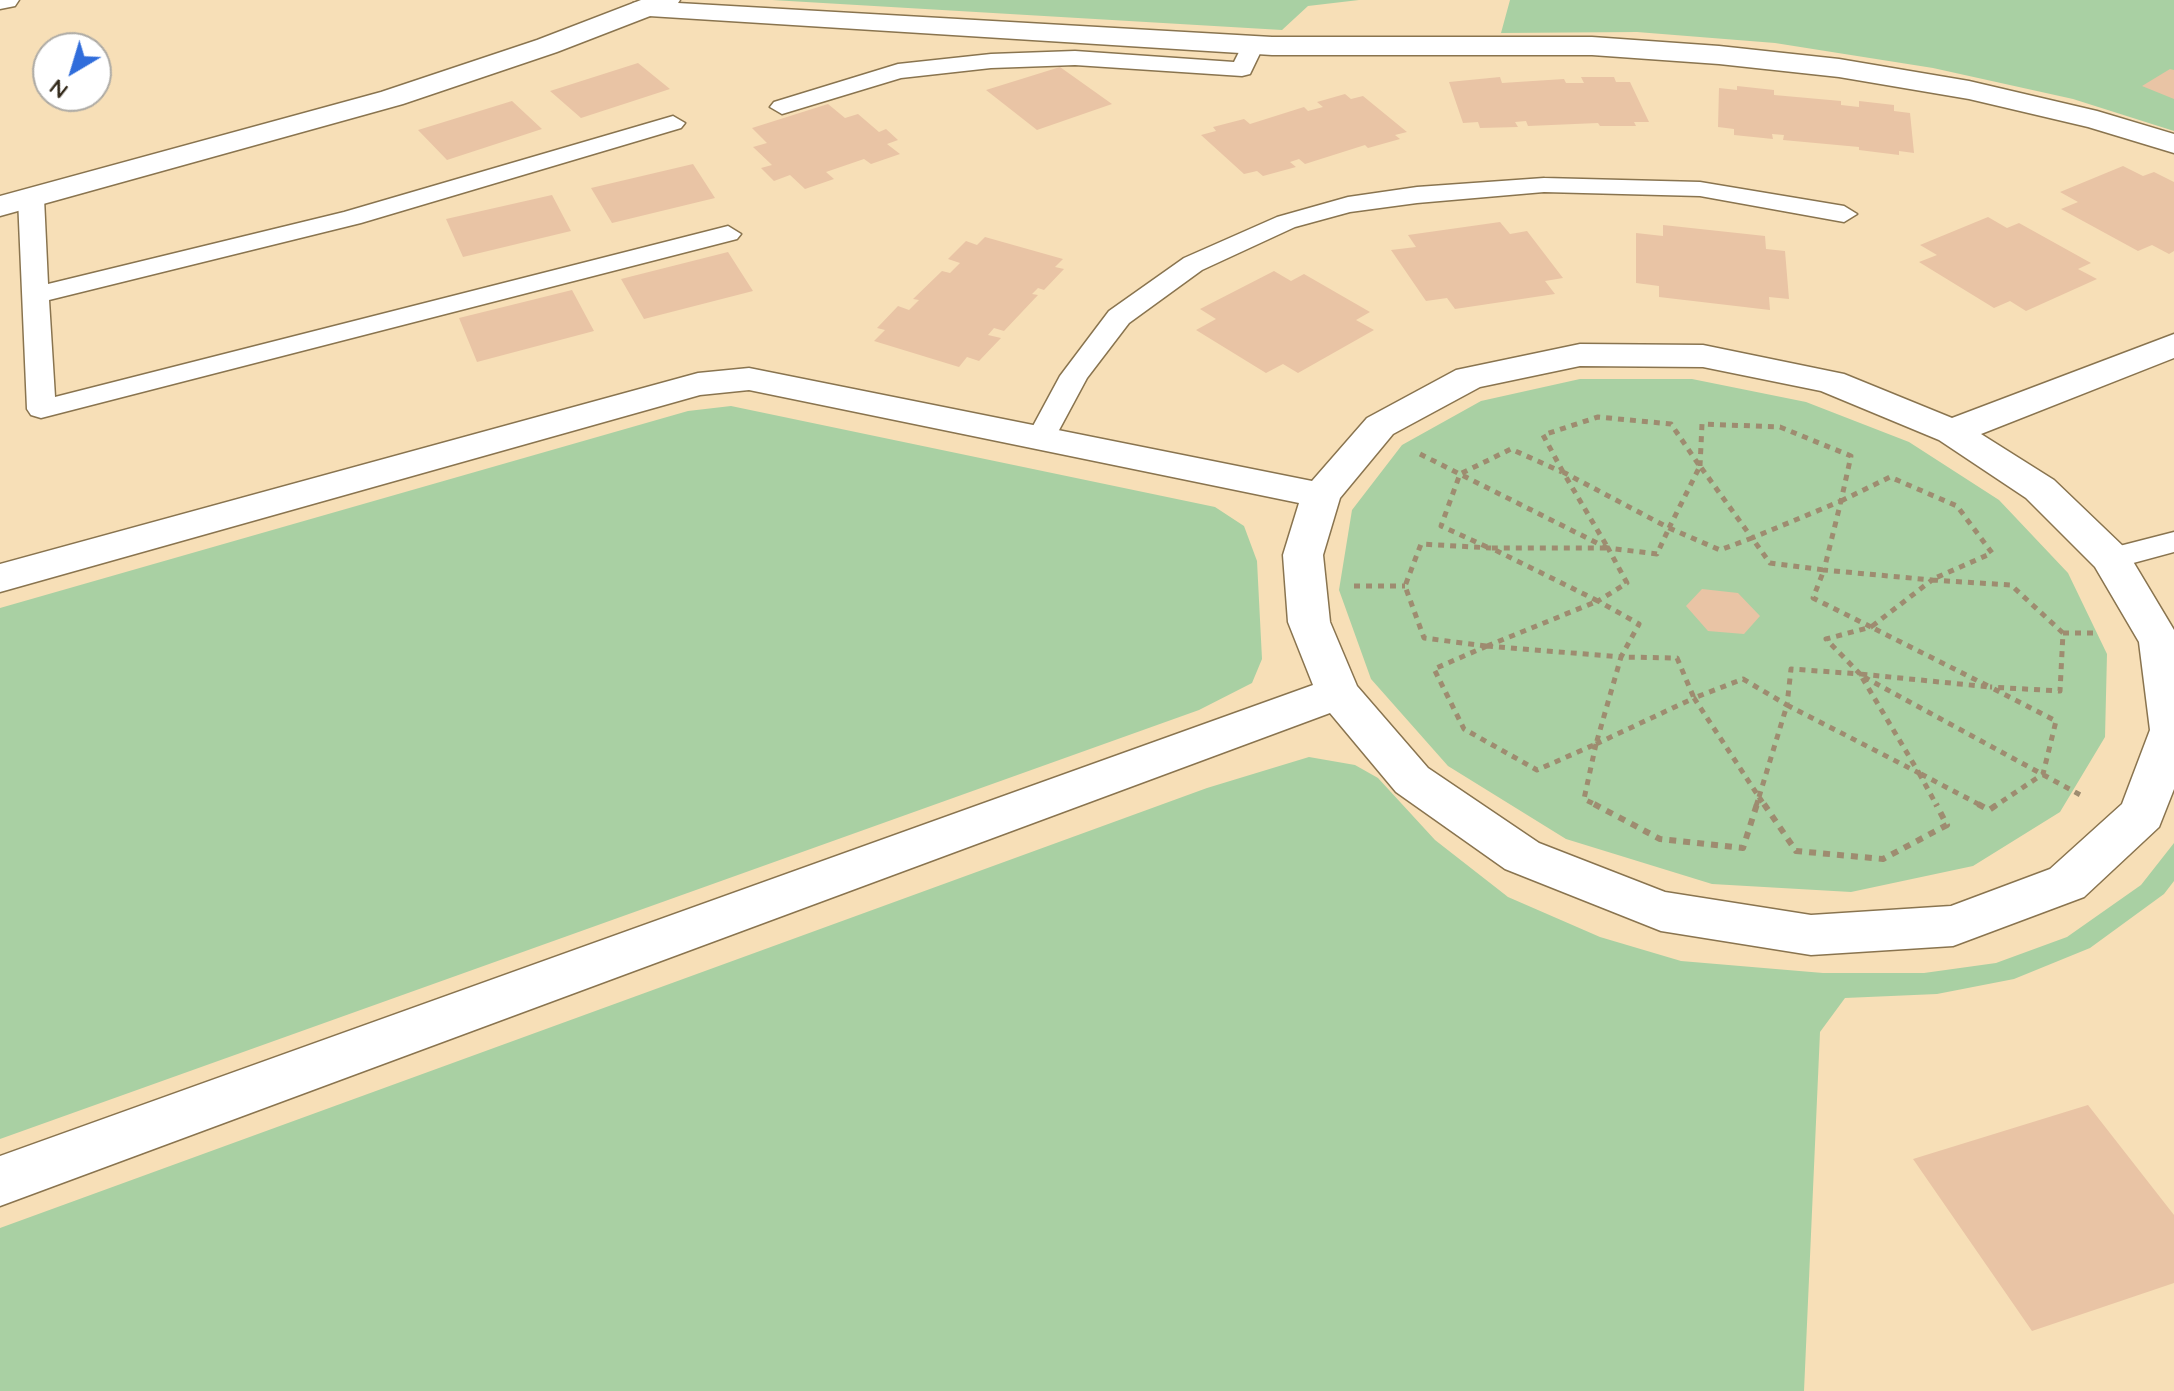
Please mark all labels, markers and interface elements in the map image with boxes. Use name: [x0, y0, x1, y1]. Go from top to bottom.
north arrow: [32, 32, 112, 112]
text: N: [43, 73, 73, 105]

